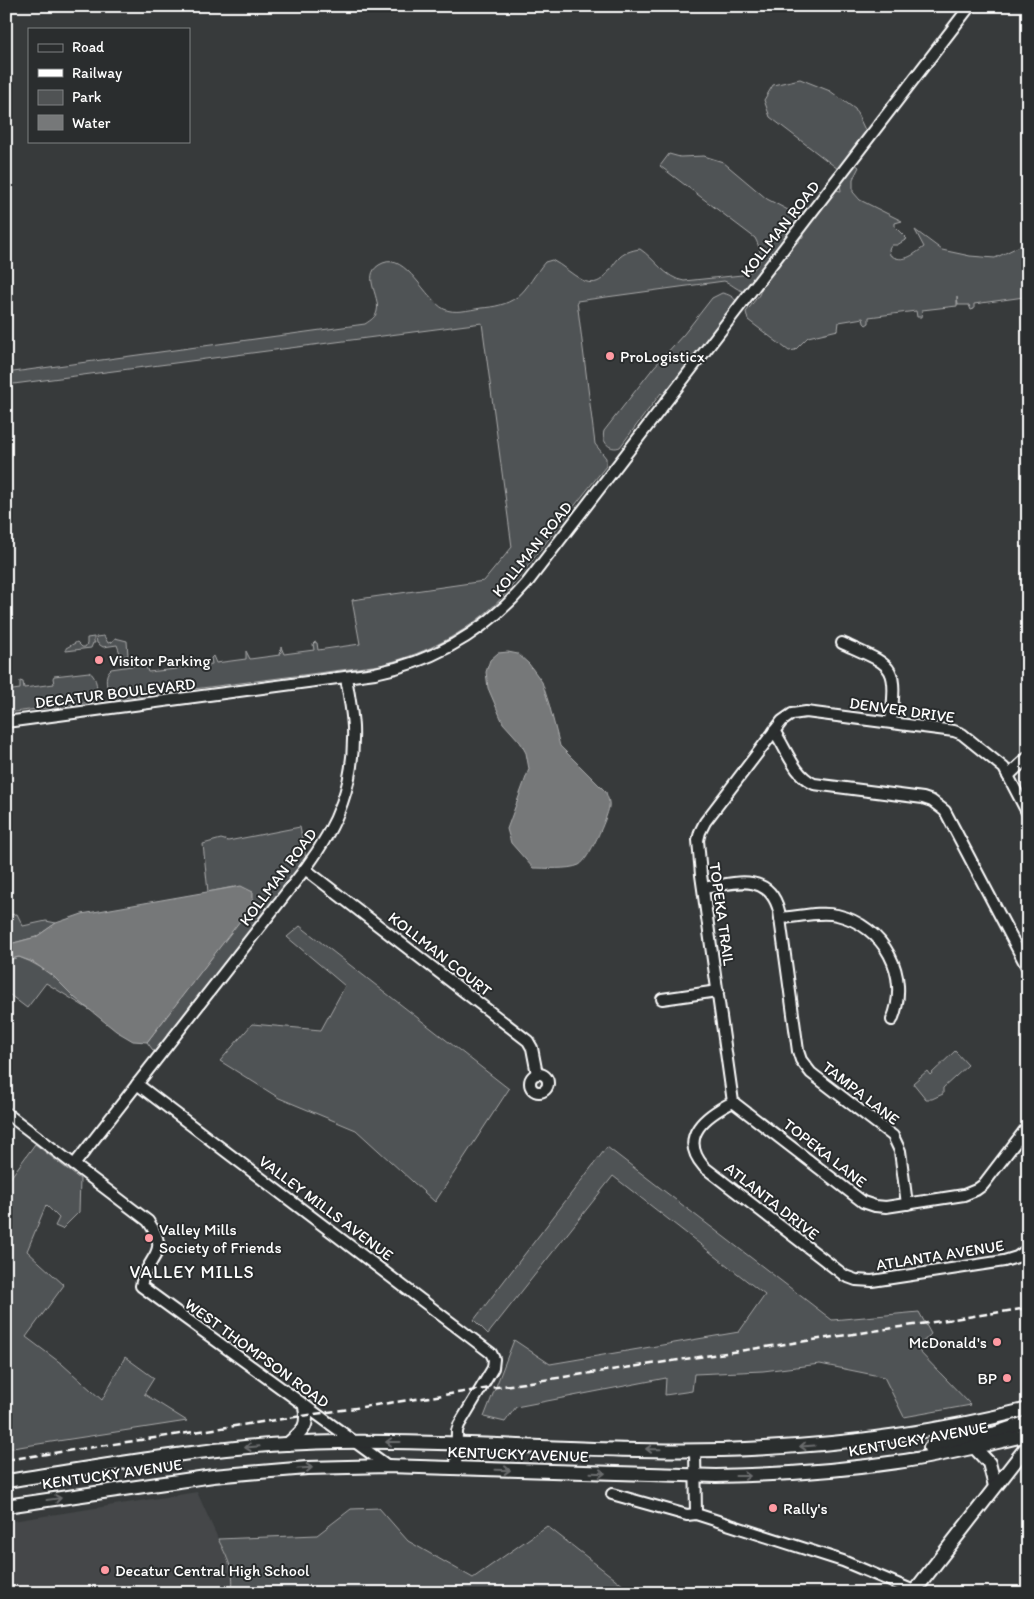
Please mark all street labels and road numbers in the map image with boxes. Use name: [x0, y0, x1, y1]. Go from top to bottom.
street label: KOLLMAN ROAD: [736, 177, 824, 281]
street label: KOLLMAN ROAD: [488, 497, 577, 601]
street label: DECATUR BOULEVARD: [34, 674, 196, 712]
street label: DENVER DRIVE: [848, 693, 956, 727]
street label: KOLLMAN ROAD: [235, 824, 321, 930]
street label: TOPEKA TRAIL: [705, 861, 739, 967]
street label: KOLLMAN COURT: [384, 908, 496, 1000]
street label: TAMPA LANE: [819, 1057, 903, 1129]
street label: TOPEKA LANE: [779, 1115, 871, 1191]
street label: VALLEY MILLS AVENUE: [255, 1151, 397, 1265]
street label: ATLANTA DRIVE: [721, 1158, 823, 1244]
street label: ATLANTA AVENUE: [875, 1235, 1005, 1274]
street label: WEST THOMPSON ROAD: [181, 1294, 333, 1412]
street label: KENTUCKY AVENUE: [847, 1417, 989, 1461]
street label: KENTUCKY AVENUE: [447, 1442, 589, 1466]
street label: KENTUCKY AVENUE: [41, 1455, 183, 1493]

